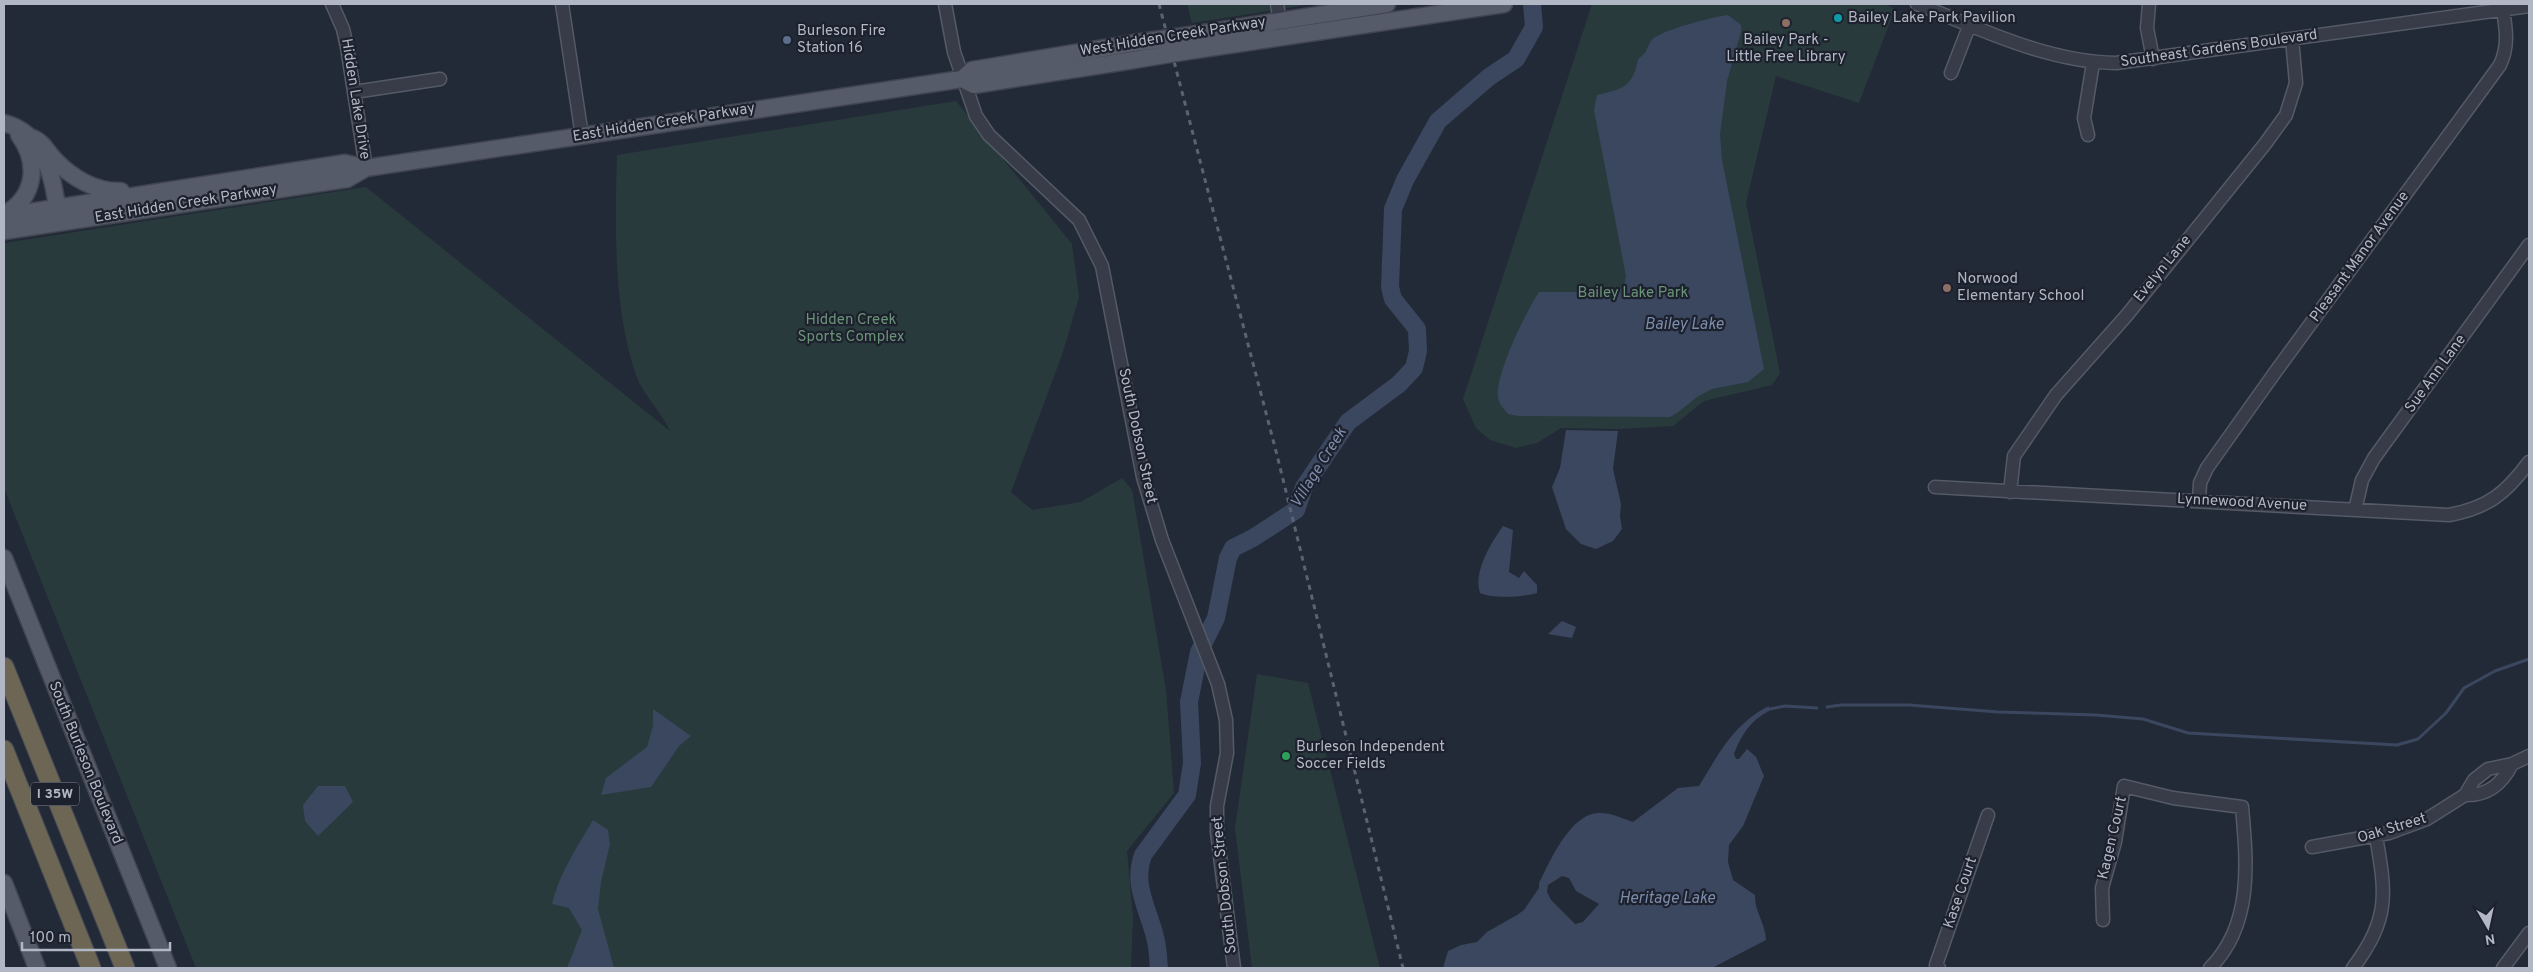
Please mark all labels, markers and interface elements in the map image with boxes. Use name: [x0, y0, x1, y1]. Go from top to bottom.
place label: Bailey Lake Park Pavilion: [1848, 9, 2016, 28]
marker: Bailey Lake Park Pavilion: [1832, 12, 1844, 24]
street label: West Hidden Creek Parkway: [1079, 13, 1267, 61]
marker: Bailey Park - Little Free Library: [1780, 17, 1792, 29]
place label: Burleson Fire Station 16: [797, 22, 886, 58]
street label: Southeast Gardens Boulevard: [2119, 26, 2319, 72]
place label: Bailey Park - Little Free Library: [1726, 31, 1846, 67]
marker: Burleson Fire Station 16: [781, 34, 793, 46]
street label: Hidden Lake Drive: [336, 37, 374, 161]
street label: East Hidden Creek Parkway: [571, 99, 757, 147]
street label: East Hidden Creek Parkway: [93, 180, 279, 228]
street label: Pleasant Manor Avenue: [2306, 188, 2414, 326]
street label: Evelyn Lane: [2130, 232, 2196, 306]
place label: Norwood Elementary School: [1957, 270, 2084, 306]
marker: Norwood Elementary School: [1941, 282, 1953, 294]
park label: Bailey Lake Park: [1577, 284, 1689, 303]
park label: Hidden Creek Sports Complex: [798, 311, 905, 347]
water label: Bailey Lake: [1645, 315, 1724, 335]
street label: Sue Ann Lane: [2401, 331, 2471, 417]
street label: South Dobson Street: [1113, 367, 1161, 505]
water label: Village Creek: [1286, 423, 1352, 512]
street label: Lynnewood Avenue: [2176, 490, 2308, 516]
street label: South Burleson Boulevard: [44, 679, 126, 847]
place label: Burleson Independent Soccer Fields: [1296, 738, 1445, 774]
marker: Burleson Independent Soccer Fields: [1280, 750, 1292, 762]
road number: I 35W: [31, 782, 79, 806]
street label: Kagen Court: [2094, 795, 2132, 881]
street label: Oak Street: [2355, 809, 2429, 849]
street label: South Dobson Street: [1208, 815, 1242, 955]
street label: Kase Court: [1940, 855, 1982, 931]
water label: Heritage Lake: [1619, 889, 1716, 909]
north arrow: [2463, 902, 2513, 952]
scale bar: [22, 920, 170, 952]
text: 100 m: [30, 929, 71, 948]
text: N: [2483, 929, 2496, 948]

